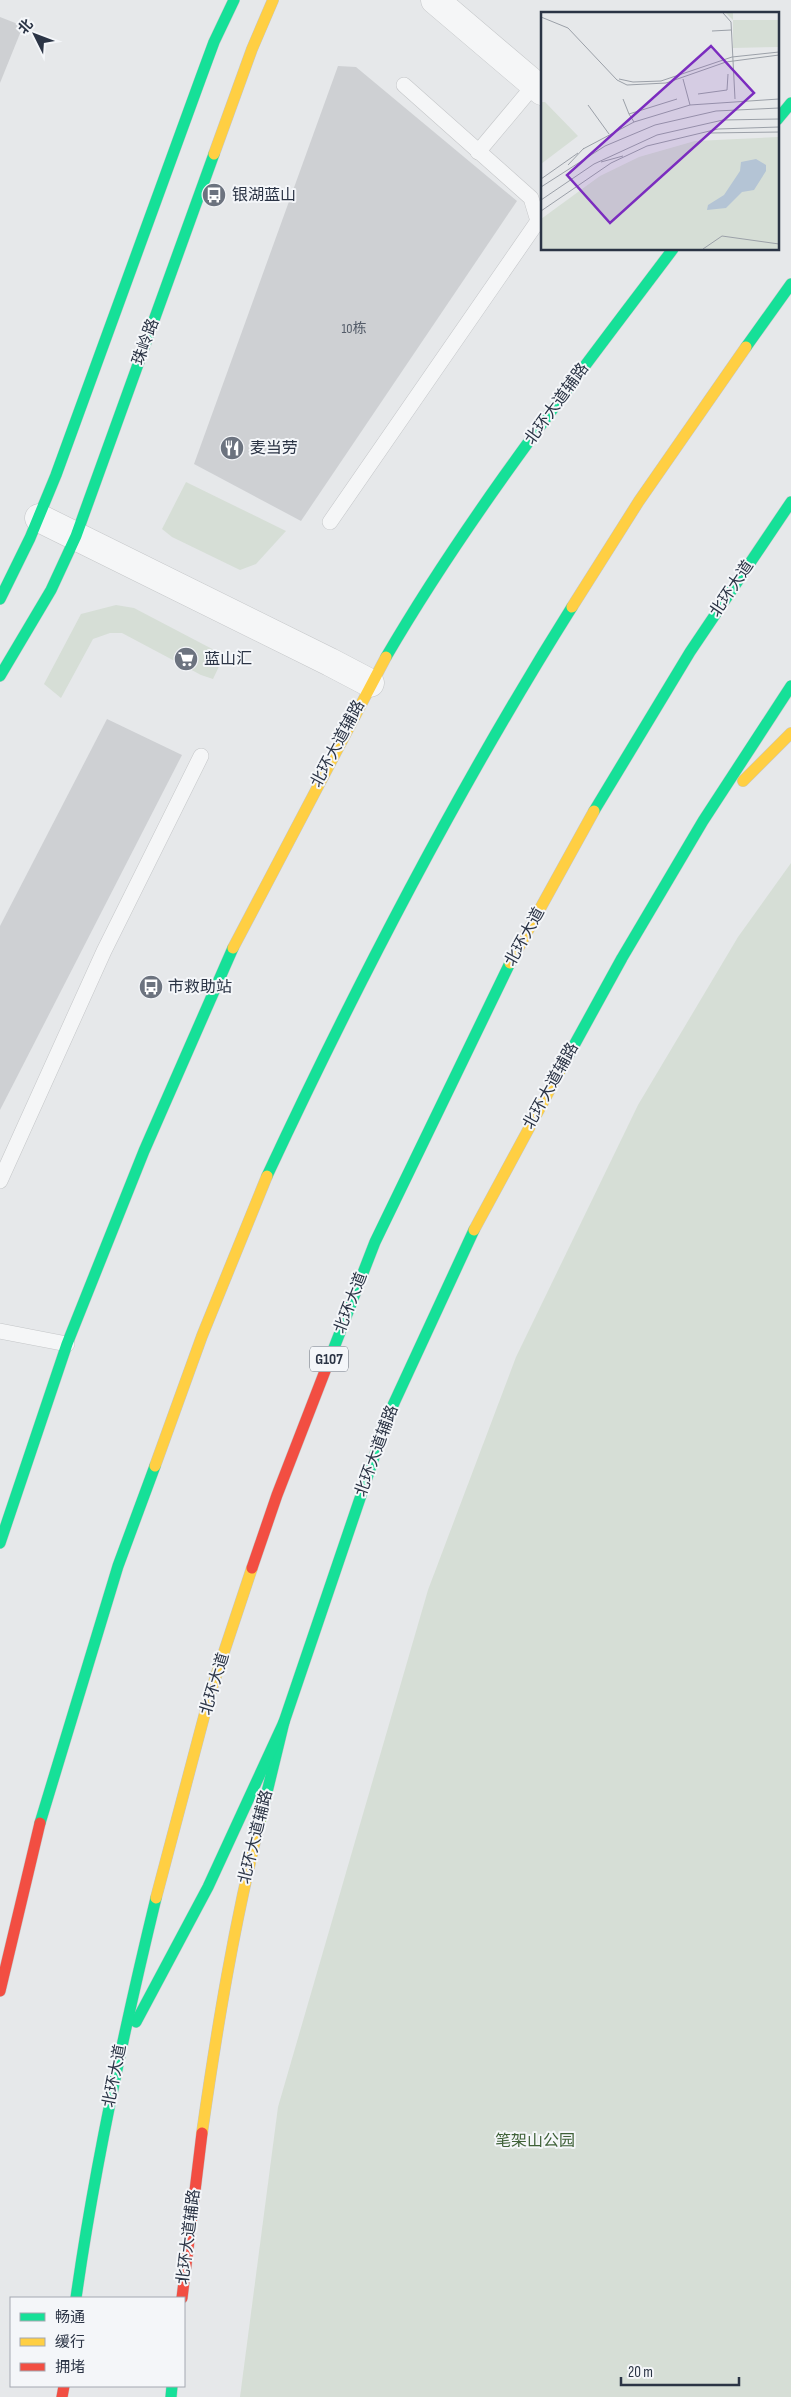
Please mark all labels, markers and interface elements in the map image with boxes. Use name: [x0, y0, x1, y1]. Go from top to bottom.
north arrow: [10, 10, 60, 60]
inset map: [541, 12, 778, 250]
text: 北: [15, 16, 37, 38]
bus stop icon: 银湖蓝山: [201, 182, 227, 208]
place label: 银湖蓝山: [232, 186, 296, 205]
street label: 珠岭路: [129, 316, 163, 368]
house number: 10栋: [341, 320, 367, 337]
street label: 北环大道辅路: [521, 360, 593, 448]
restaurant icon: 麦当劳: [219, 435, 245, 461]
place label: 麦当劳: [250, 439, 298, 458]
street label: 北环大道: [706, 557, 758, 621]
supermarket icon: 蓝山汇: [173, 646, 199, 672]
place label: 蓝山汇: [204, 650, 252, 669]
street label: 北环大道辅路: [307, 697, 369, 791]
street label: 北环大道: [501, 904, 549, 970]
bus stop icon: 市救助站: [138, 974, 164, 1000]
place label: 市救助站: [168, 978, 232, 997]
street label: 北环大道辅路: [519, 1039, 583, 1133]
street label: 北环大道: [331, 1270, 371, 1336]
road number: G107: [310, 1346, 348, 1372]
street label: 北环大道辅路: [352, 1403, 402, 1499]
street label: 北环大道: [197, 1651, 233, 1717]
street label: 北环大道辅路: [235, 1788, 277, 1886]
street label: 北环大道: [100, 2043, 130, 2109]
park label: 笔架山公园: [495, 2132, 575, 2151]
street label: 北环大道辅路: [174, 2188, 204, 2286]
legend: [10, 2297, 185, 2387]
text: 畅通: [55, 2308, 85, 2327]
text: 缓行: [55, 2333, 85, 2352]
scale bar: [621, 2354, 738, 2386]
text: 拥堵: [55, 2358, 85, 2377]
text: 20 m: [628, 2363, 653, 2382]

